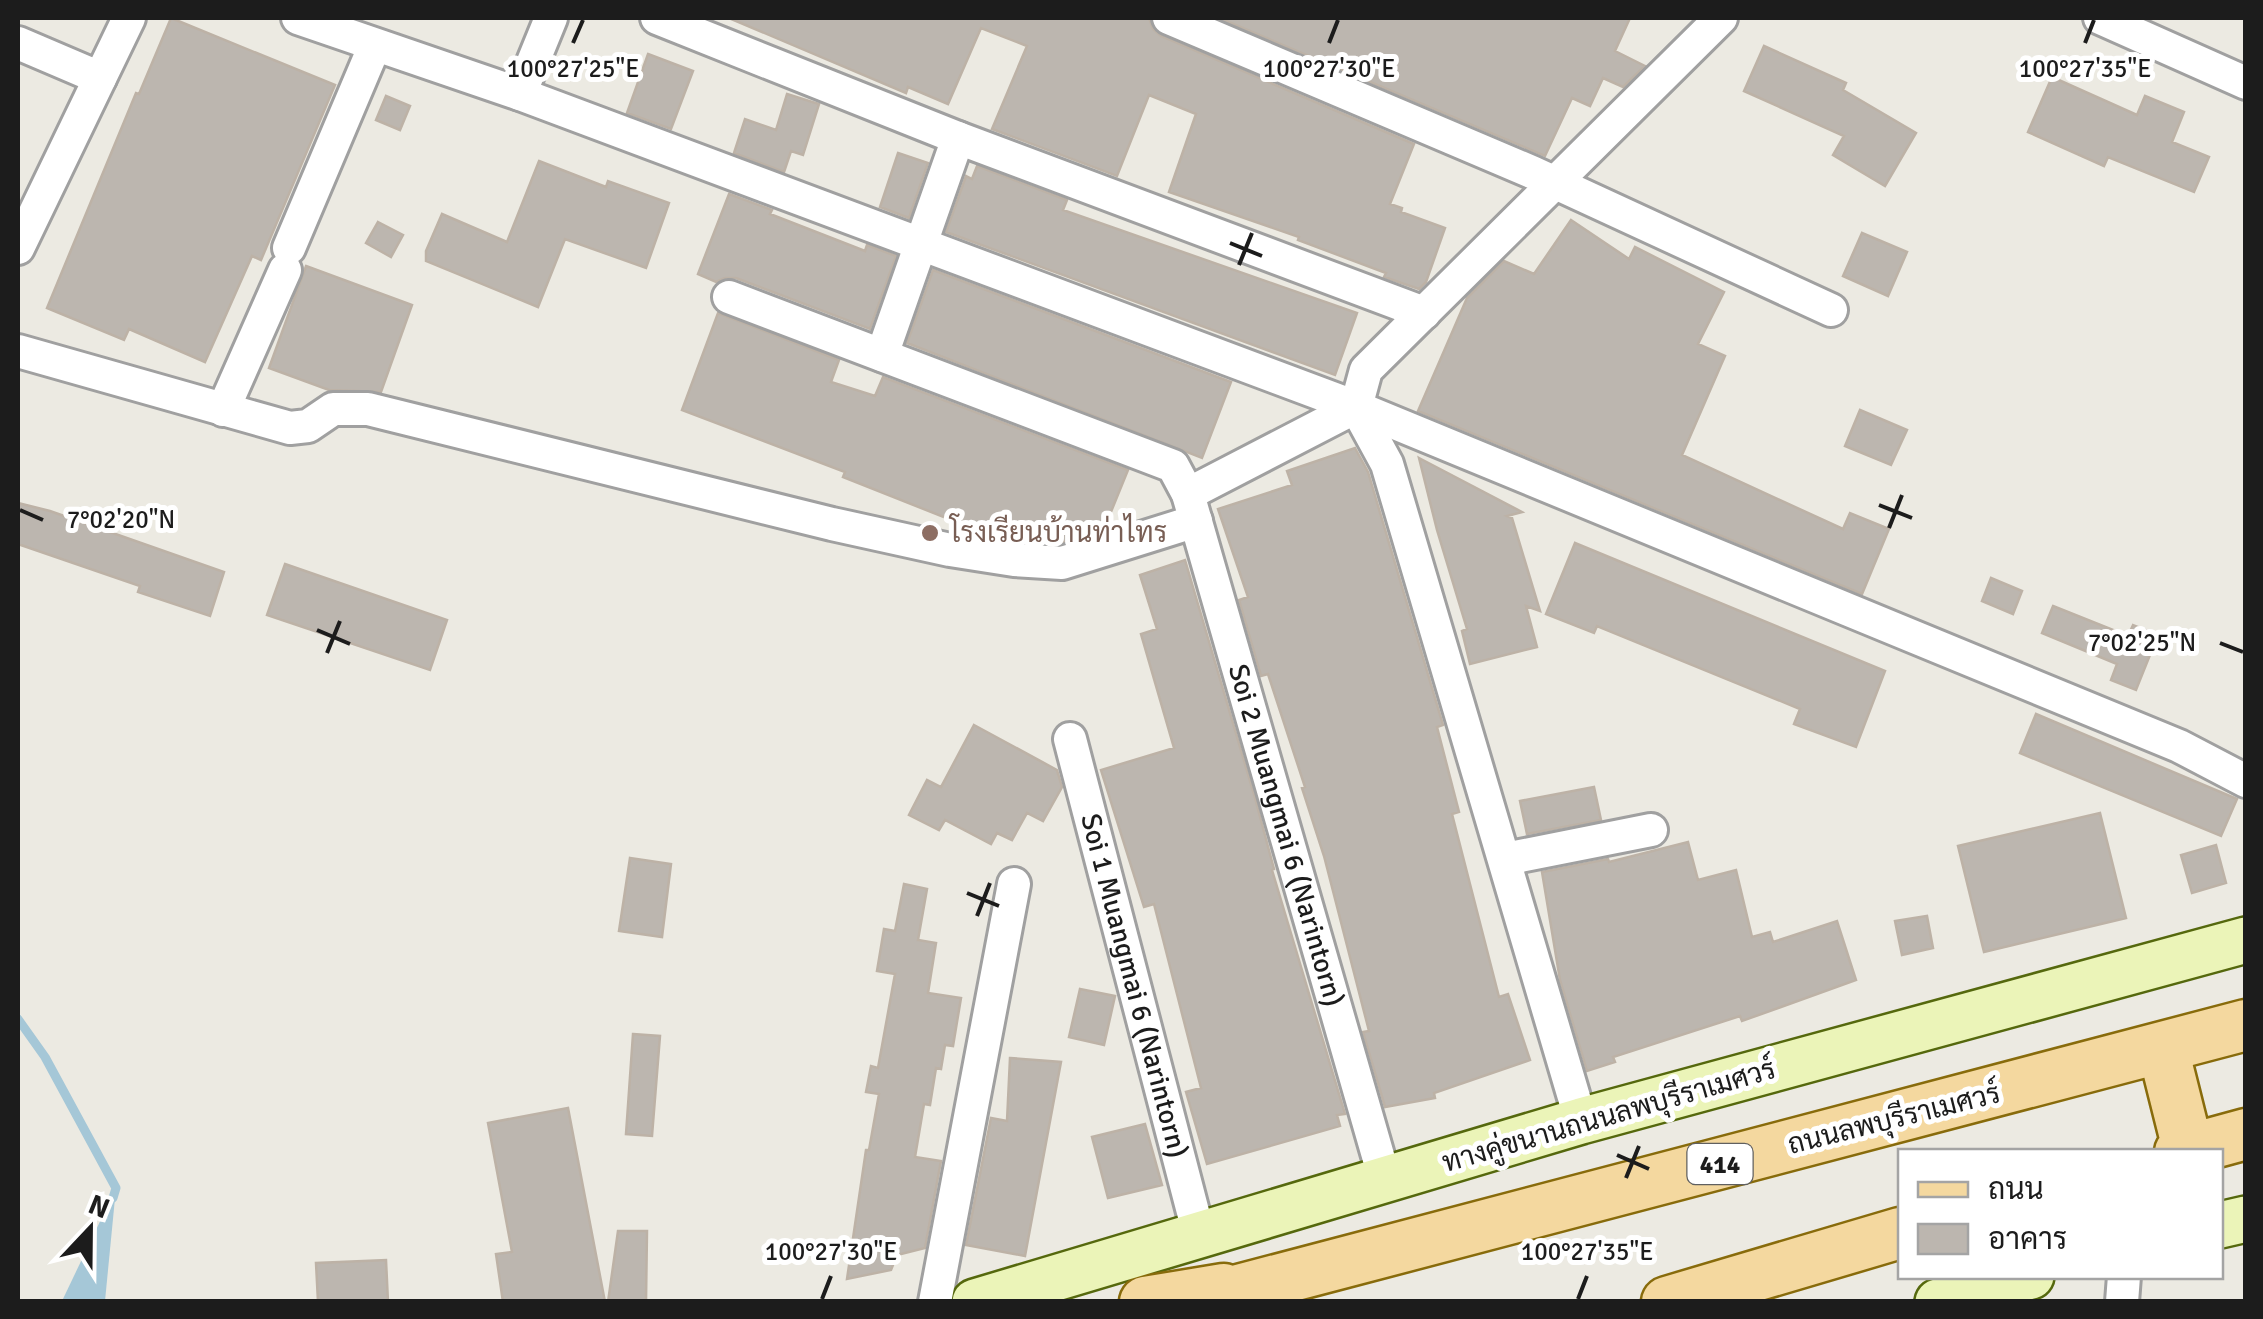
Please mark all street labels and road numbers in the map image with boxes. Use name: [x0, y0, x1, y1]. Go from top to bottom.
street label: Soi 2 Muangmai 6 (Narintorn): [1221, 660, 1351, 1010]
street label: Soi 1 Muangmai 6 (Narintorn): [1073, 810, 1195, 1161]
street label: ทางคู่ขนานถนนลพบุรีราเมศวร์: [1438, 1049, 1780, 1182]
street label: ถนนลพบุรีราเมศวร์: [1784, 1073, 2004, 1164]
road number: 414: [1688, 1144, 1752, 1184]

